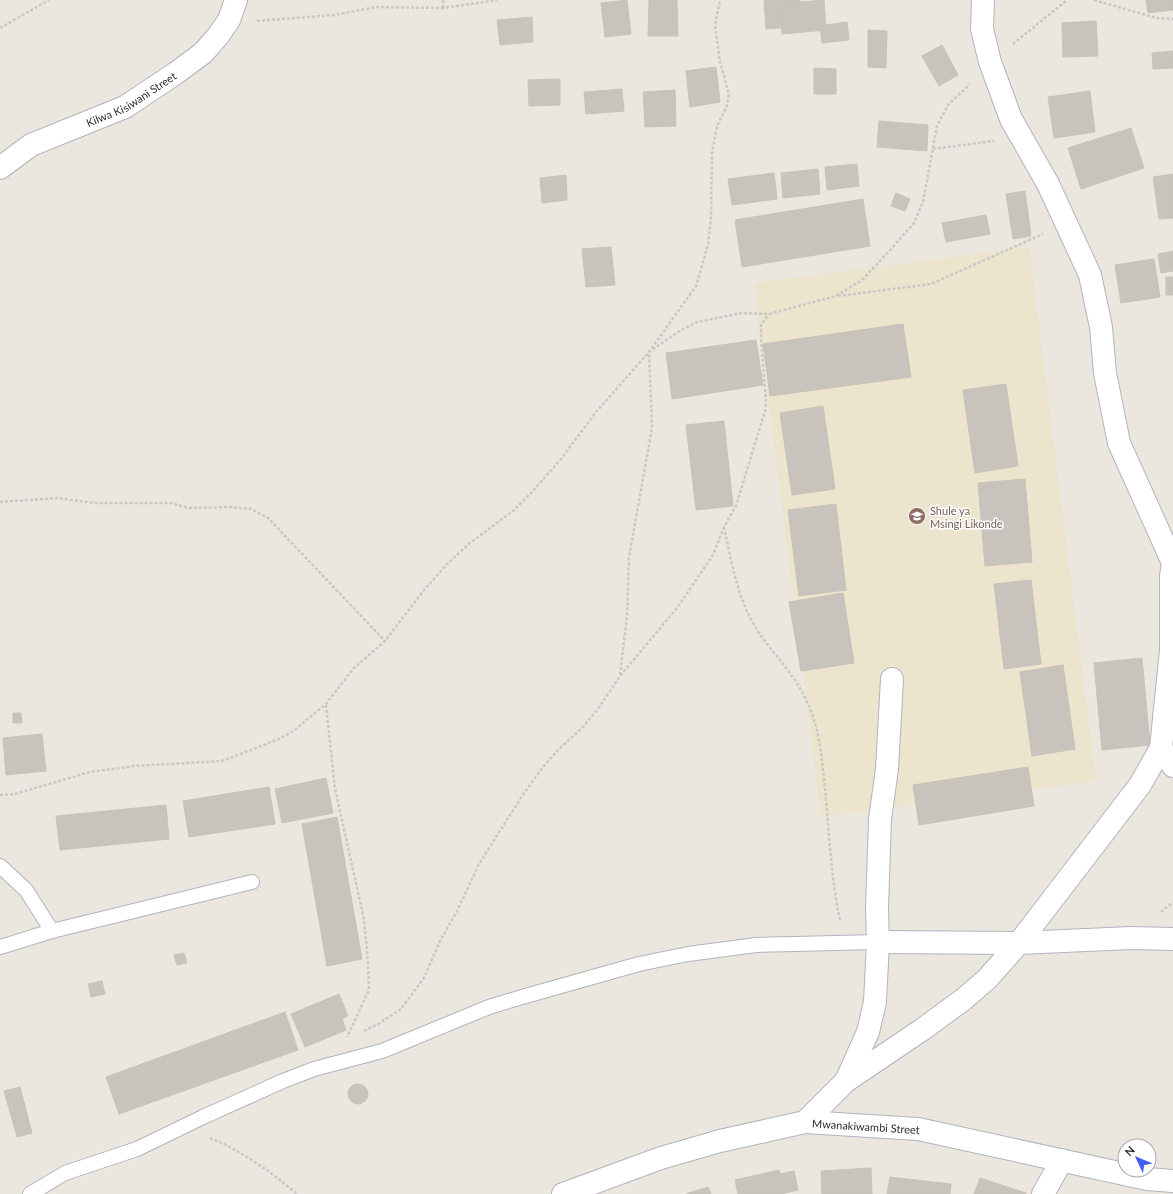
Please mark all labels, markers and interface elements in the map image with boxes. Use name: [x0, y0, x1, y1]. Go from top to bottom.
street label: Kilwa Kisiwani Street: [84, 68, 178, 129]
place label: Shule ya Msingi Likonde: [930, 504, 1003, 530]
school or university icon: Shule ya Msingi Likonde: [907, 506, 927, 526]
street label: Mwanakiwambi Street: [812, 1116, 920, 1136]
north arrow: [1117, 1138, 1157, 1178]
text: N: [1122, 1143, 1137, 1158]

